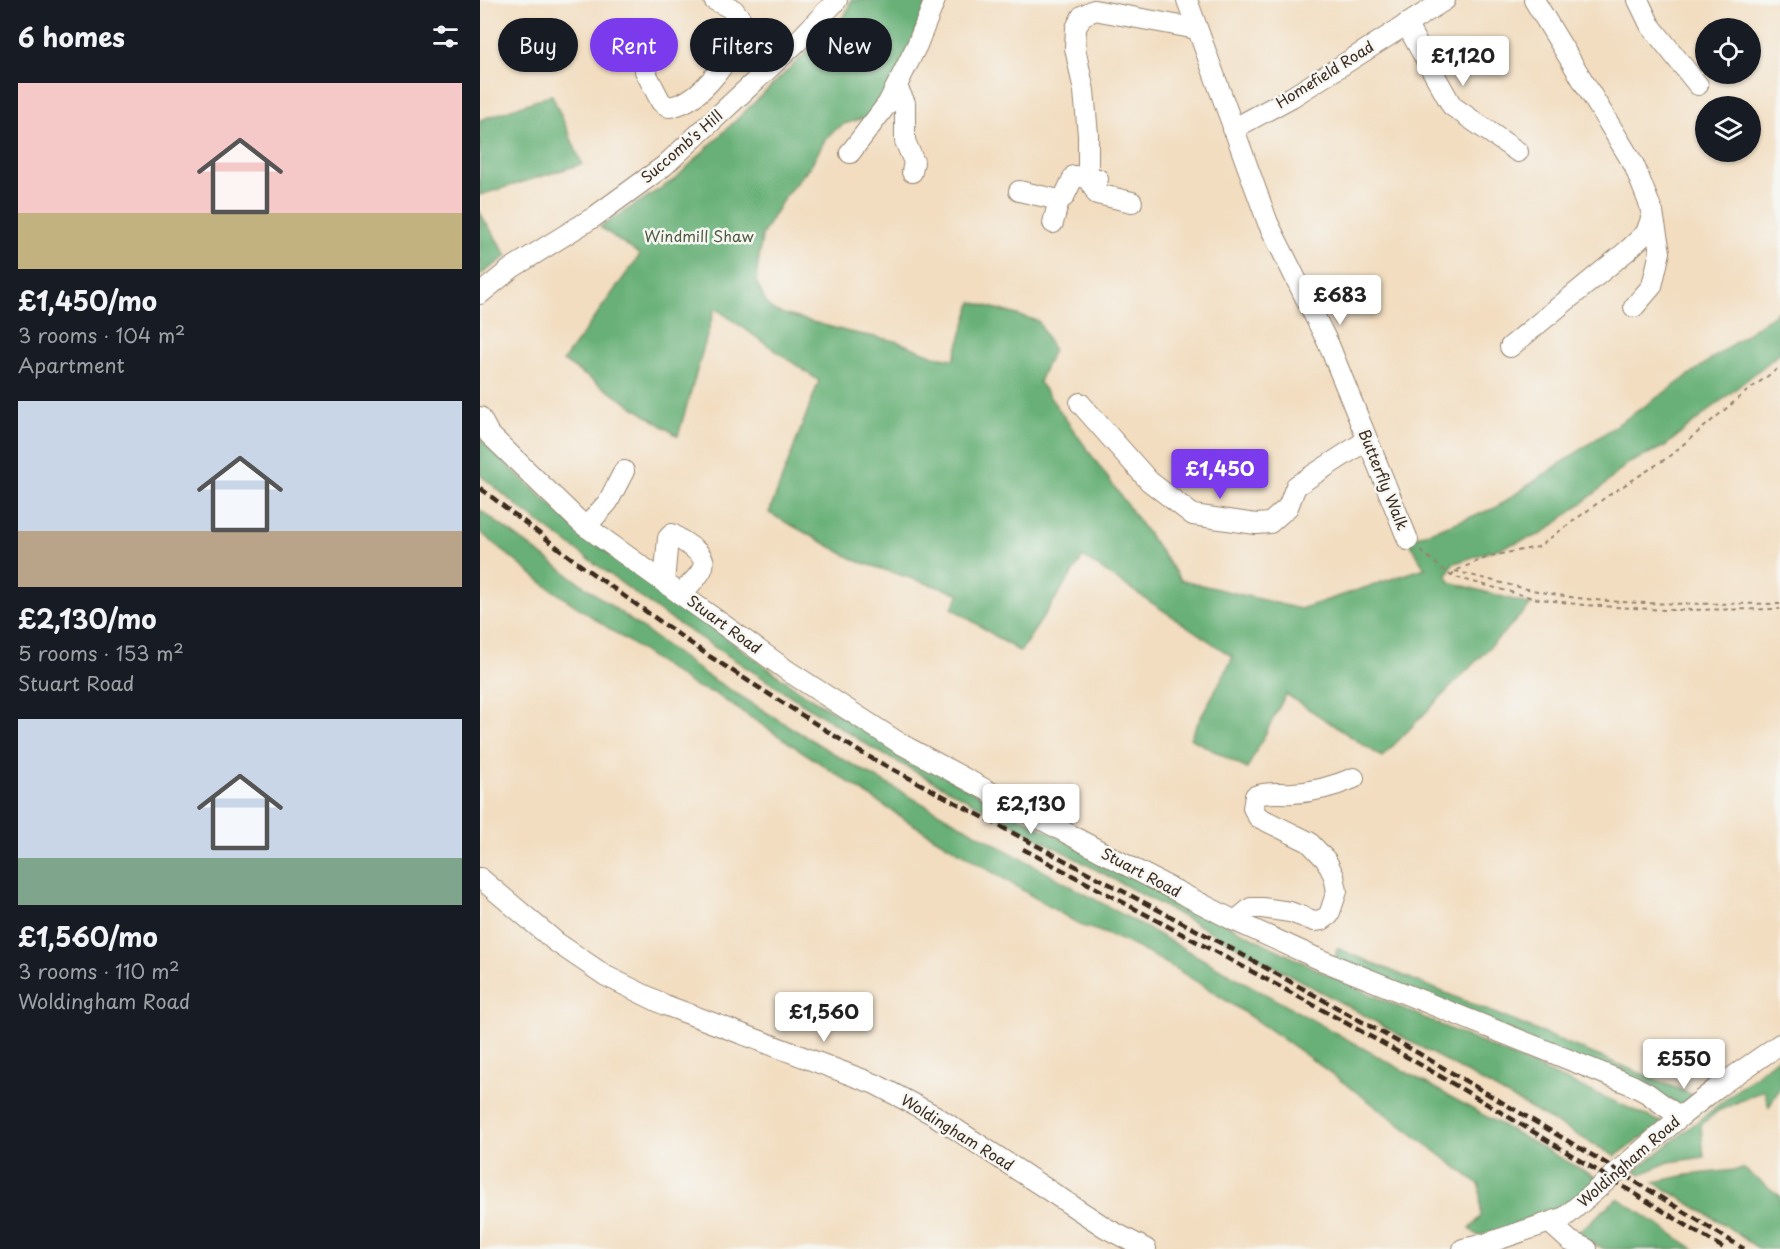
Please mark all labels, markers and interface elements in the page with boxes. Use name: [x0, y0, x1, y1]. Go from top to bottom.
text: 6 homes: [18, 17, 125, 56]
chip: Buy: [498, 18, 578, 72]
chip: Rent: [590, 18, 678, 72]
chip: Filters: [690, 18, 794, 72]
chip: New: [806, 18, 892, 72]
map controls: [1695, 18, 1761, 162]
button: locate: [1695, 18, 1761, 84]
icon: filters: [429, 20, 462, 53]
street label: Homefield Road: [1271, 34, 1378, 113]
pin: £1,120: [1414, 36, 1512, 87]
text: £1,120: [1431, 40, 1495, 70]
button: layers: [1695, 96, 1761, 162]
street label: Succomb's Hill: [635, 104, 727, 188]
icon: home: [186, 122, 294, 230]
park label: Windmill Shaw: [644, 224, 754, 247]
pin: £683: [1304, 275, 1376, 326]
text: £683: [1313, 279, 1367, 309]
text: £1,450/mo: [18, 281, 157, 320]
text: 3 rooms · 104 m²: [18, 320, 185, 350]
text: Apartment: [18, 350, 125, 380]
street label: Butterfly Walk: [1354, 426, 1415, 533]
icon: home: [186, 440, 294, 548]
pin: £1,450: [1171, 449, 1269, 500]
text: £1,450: [1185, 453, 1255, 483]
street label: Stuart Road: [683, 589, 767, 659]
text: £2,130/mo: [18, 599, 157, 638]
text: 5 rooms · 153 m²: [18, 638, 184, 668]
text: Stuart Road: [18, 668, 135, 698]
icon: home: [186, 758, 294, 866]
pin: £2,130: [982, 784, 1080, 835]
text: £2,130: [996, 788, 1066, 818]
street label: Stuart Road: [1098, 841, 1186, 902]
text: £1,560/mo: [18, 917, 158, 956]
text: 3 rooms · 110 m²: [18, 956, 180, 986]
text: Woldingham Road: [18, 986, 190, 1016]
pin: £1,560: [775, 992, 873, 1043]
text: £1,560: [789, 996, 859, 1026]
pin: £550: [1648, 1039, 1720, 1090]
text: £550: [1657, 1043, 1711, 1073]
street label: Woldingham Road: [897, 1088, 1019, 1176]
street label: Woldingham Road: [1572, 1110, 1684, 1212]

